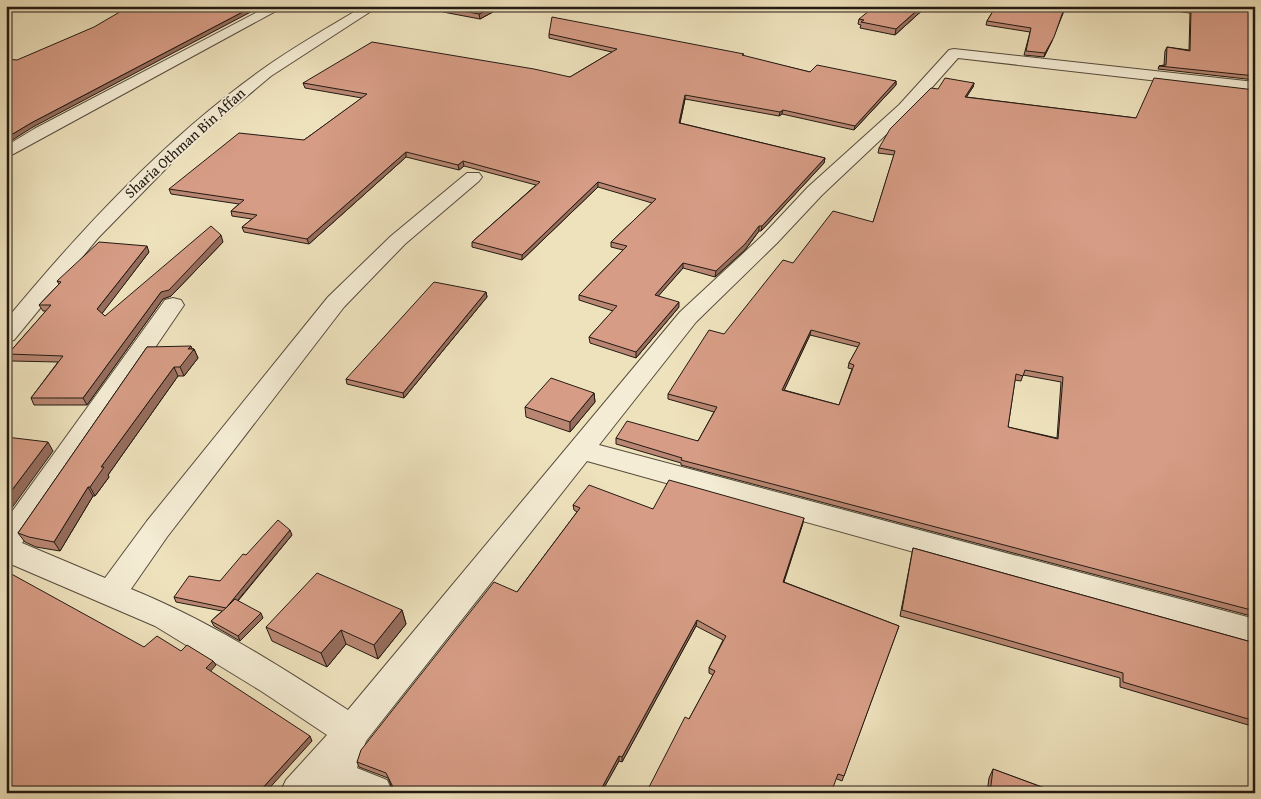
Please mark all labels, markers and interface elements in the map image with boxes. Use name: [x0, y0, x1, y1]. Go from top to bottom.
street label: Sharia Othman Bin Affan: [120, 82, 250, 203]

